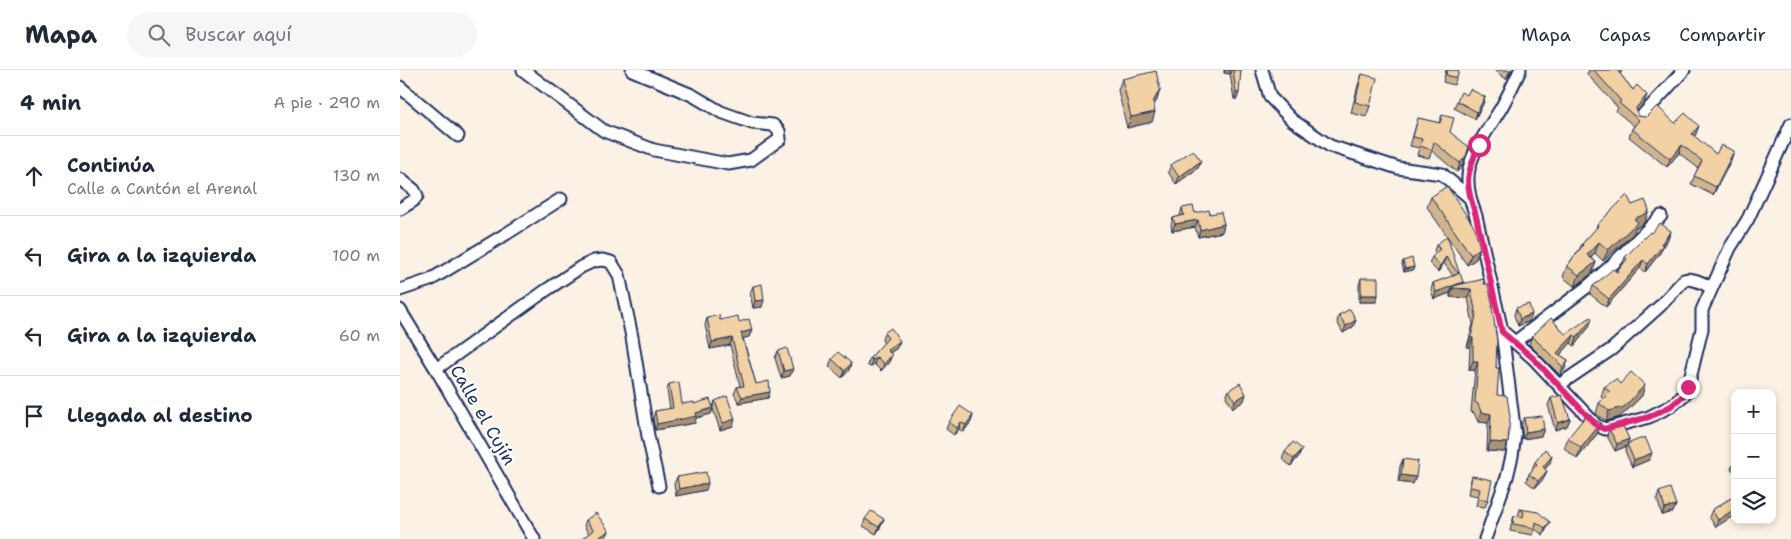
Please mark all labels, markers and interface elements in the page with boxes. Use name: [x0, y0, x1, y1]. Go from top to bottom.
search box: [127, 12, 477, 57]
text: Mapa: [25, 19, 97, 51]
icon: search: [145, 21, 173, 49]
text: Buscar aquí: [185, 22, 292, 47]
text: Mapa: [1521, 23, 1571, 47]
text: Capas: [1599, 23, 1651, 47]
text: Compartir: [1679, 23, 1766, 47]
text: 4 min: [20, 89, 81, 117]
text: A pie · 290 m: [274, 92, 380, 113]
route start: [1468, 134, 1491, 157]
text: Continúa: [67, 153, 155, 178]
icon: ahead: [20, 162, 48, 190]
text: 130 m: [333, 165, 380, 186]
text: Calle a Cantón el Arenal: [67, 178, 257, 199]
icon: left: [20, 242, 48, 270]
text: Gira a la izquierda: [67, 243, 256, 268]
text: 100 m: [332, 245, 380, 266]
icon: left: [20, 322, 48, 350]
text: Gira a la izquierda: [67, 323, 256, 348]
text: 60 m: [339, 325, 380, 346]
street label: Calle el Cujín: [445, 360, 521, 470]
route end: [1677, 376, 1700, 399]
map controls: [1731, 389, 1776, 524]
button: +: [1731, 389, 1776, 434]
icon: arrive: [20, 402, 48, 430]
text: Llegada al destino: [67, 403, 253, 428]
button: −: [1731, 434, 1776, 479]
button: layers: [1731, 479, 1776, 524]

